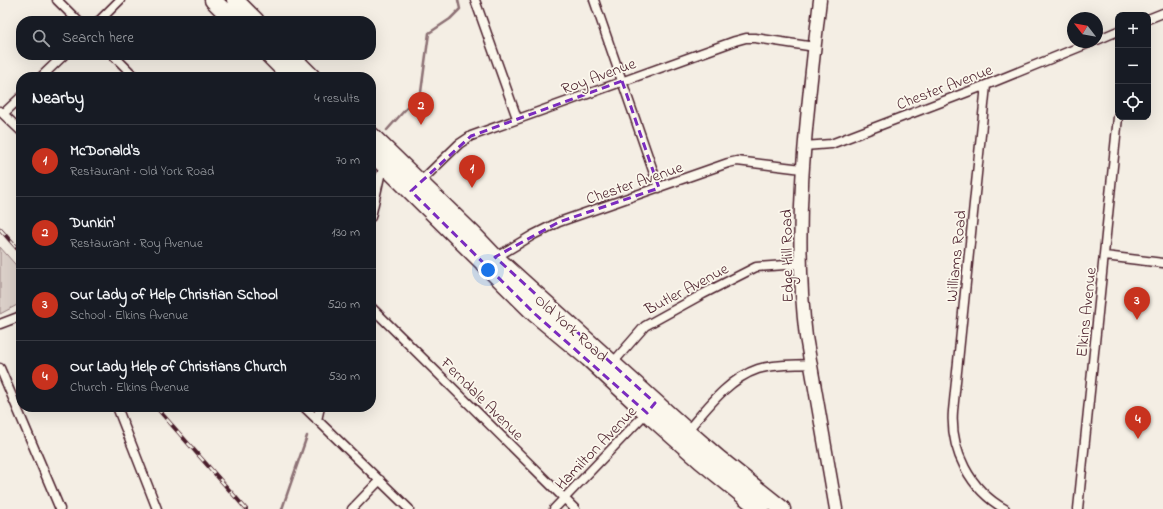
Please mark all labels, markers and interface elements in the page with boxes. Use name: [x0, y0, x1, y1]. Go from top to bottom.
north arrow: [1067, 12, 1103, 48]
map controls: [1115, 12, 1151, 120]
button: +: [1115, 12, 1151, 48]
search box: [16, 16, 376, 60]
icon: search: [30, 27, 52, 49]
text: Search here: [62, 27, 134, 49]
button: −: [1115, 48, 1151, 84]
street label: Roy Avenue: [558, 52, 640, 101]
street label: Chester Avenue: [893, 58, 997, 117]
button: locate: [1115, 84, 1151, 120]
text: Nearby: [32, 86, 84, 111]
text: 4 results: [314, 89, 360, 108]
pin: 2: [408, 92, 434, 125]
text: McDonald's: [70, 140, 140, 162]
text: 1: [43, 151, 47, 170]
text: 70 m: [336, 151, 360, 170]
pin: 1: [459, 155, 485, 188]
street label: Chester Avenue: [583, 156, 687, 212]
text: Restaurant · Old York Road: [70, 162, 214, 181]
street label: Edge Hill Road: [775, 209, 801, 303]
street label: Williams Road: [940, 209, 974, 303]
text: Dunkin': [70, 212, 115, 234]
text: 2: [42, 223, 48, 242]
text: 130 m: [332, 223, 360, 242]
text: Restaurant · Roy Avenue: [70, 234, 203, 253]
street label: Butler Avenue: [640, 257, 734, 322]
your location: [478, 260, 498, 280]
street label: Elkins Avenue: [1070, 265, 1104, 358]
text: Our Lady of Help Christian School: [70, 284, 278, 306]
pin: 3: [1124, 287, 1150, 320]
street label: Old York Road: [528, 289, 613, 368]
text: 3: [42, 295, 48, 314]
text: 520 m: [327, 295, 360, 314]
text: School · Elkins Avenue: [70, 306, 188, 325]
street label: Ferndale Avenue: [434, 351, 529, 447]
text: Our Lady Help of Christians Church: [70, 356, 287, 378]
text: 4: [42, 367, 48, 386]
text: 530 m: [328, 367, 360, 386]
text: Church · Elkins Avenue: [70, 378, 189, 397]
street label: Hamilton Avenue: [550, 400, 644, 496]
pin: 4: [1125, 406, 1151, 439]

